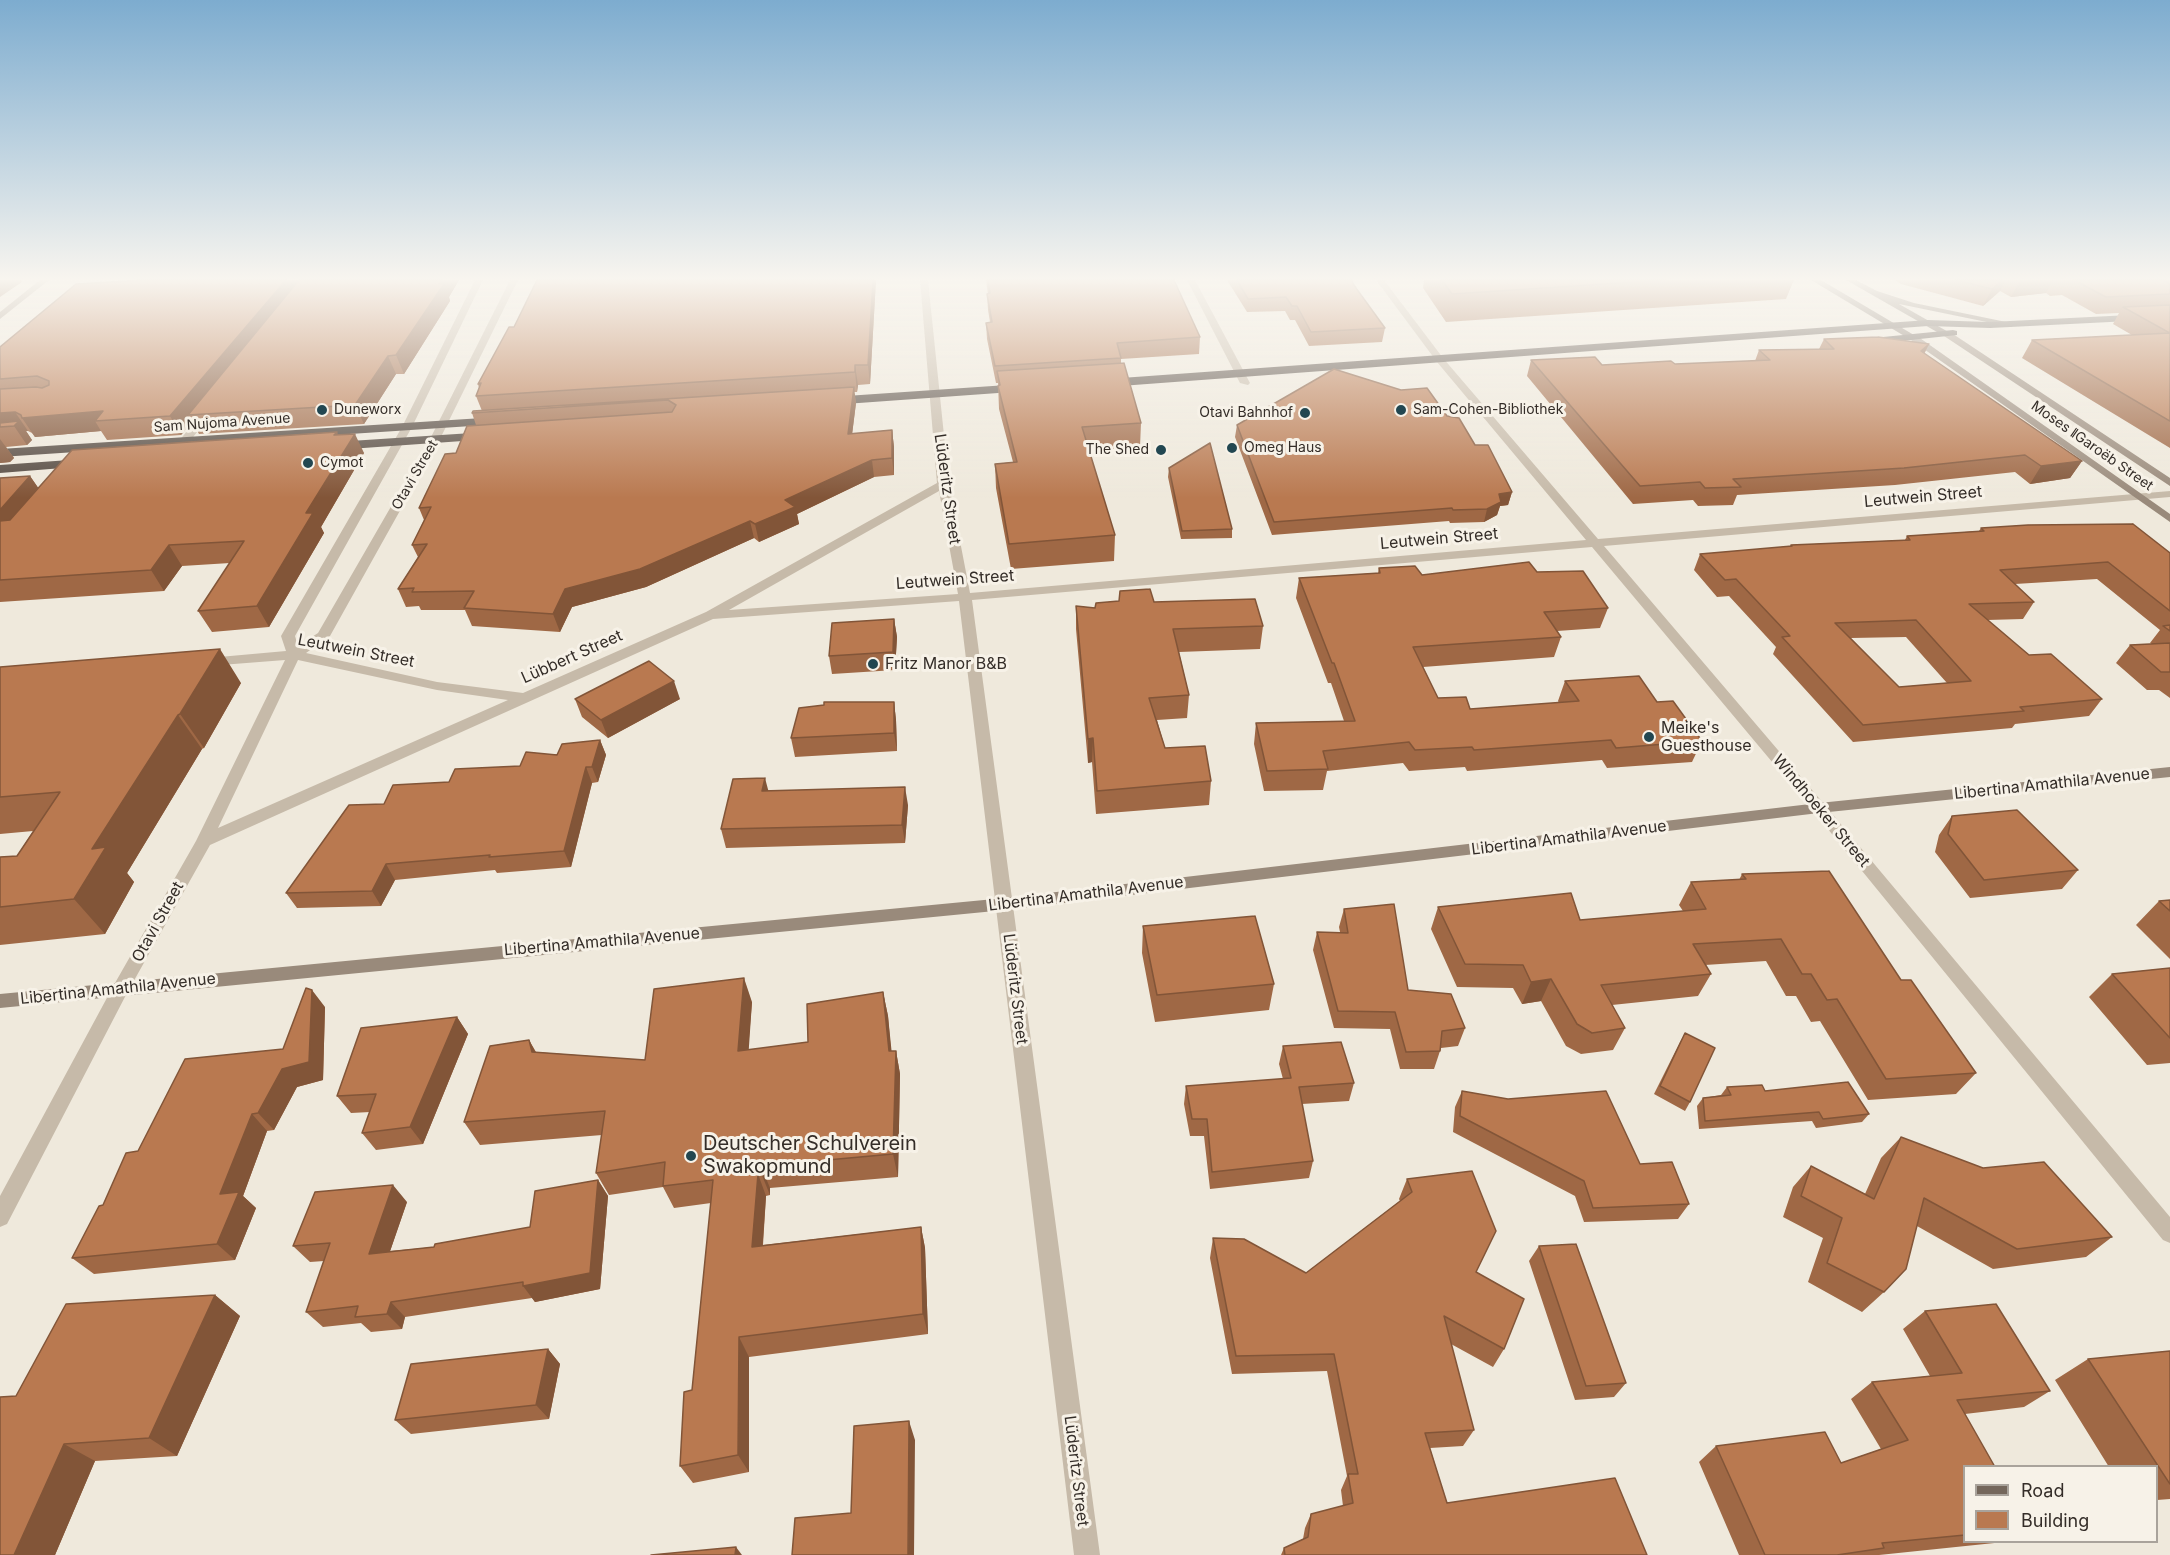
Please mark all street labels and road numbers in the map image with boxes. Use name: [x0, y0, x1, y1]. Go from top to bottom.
street label: Moses ǁGaroëb Street: [2028, 398, 2156, 494]
street label: Sam Nujoma Avenue: [153, 410, 291, 436]
street label: Lüderitz Street: [930, 432, 964, 546]
street label: Otavi Street: [388, 437, 442, 513]
street label: Leutwein Street: [1863, 482, 1983, 512]
street label: Leutwein Street: [1379, 524, 1499, 554]
street label: Leutwein Street: [895, 566, 1015, 594]
street label: Lübbert Street: [518, 626, 626, 688]
street label: Leutwein Street: [296, 630, 416, 672]
street label: Windhoeker Street: [1768, 751, 1874, 871]
street label: Libertina Amathila Avenue: [1953, 764, 2151, 804]
street label: Libertina Amathila Avenue: [1470, 816, 1668, 860]
street label: Libertina Amathila Avenue: [987, 872, 1185, 916]
street label: Otavi Street: [128, 879, 188, 965]
street label: Libertina Amathila Avenue: [503, 924, 701, 960]
street label: Lüderitz Street: [999, 932, 1031, 1046]
street label: Libertina Amathila Avenue: [19, 969, 217, 1009]
street label: Lüderitz Street: [1060, 1414, 1092, 1528]

